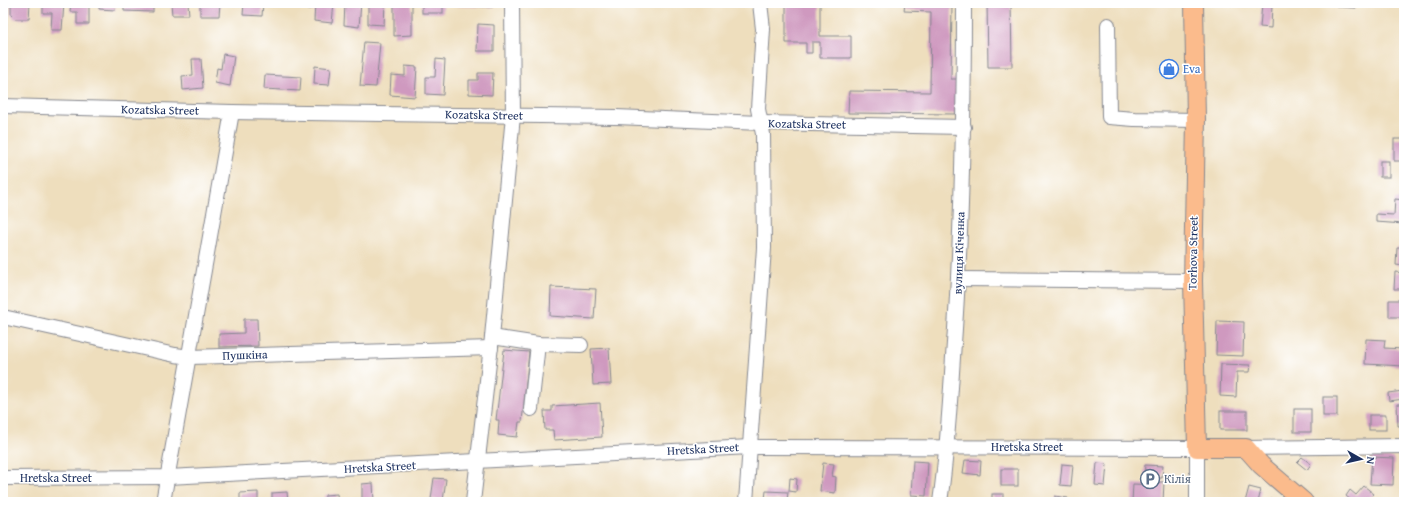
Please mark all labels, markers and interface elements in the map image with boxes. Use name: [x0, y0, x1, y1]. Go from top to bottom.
shop icon: Eva: [1158, 58, 1180, 80]
place label: Eva: [1183, 60, 1201, 77]
street label: Kozatska Street: [121, 100, 200, 119]
street label: Kozatska Street: [445, 105, 524, 124]
street label: Kozatska Street: [768, 114, 847, 133]
street label: вулиця Кіченка: [949, 211, 968, 295]
street label: Torhova Street: [1183, 215, 1202, 290]
street label: Пушкіна: [222, 345, 268, 364]
street label: Hretska Street: [667, 438, 740, 459]
street label: Hretska Street: [991, 438, 1064, 455]
north arrow: [1341, 439, 1381, 479]
street label: Hretska Street: [344, 456, 417, 477]
text: N: [1362, 456, 1379, 466]
parking icon: Кілія: [1139, 468, 1161, 490]
street label: Hretska Street: [20, 469, 93, 486]
place label: Кілія: [1164, 470, 1191, 487]

